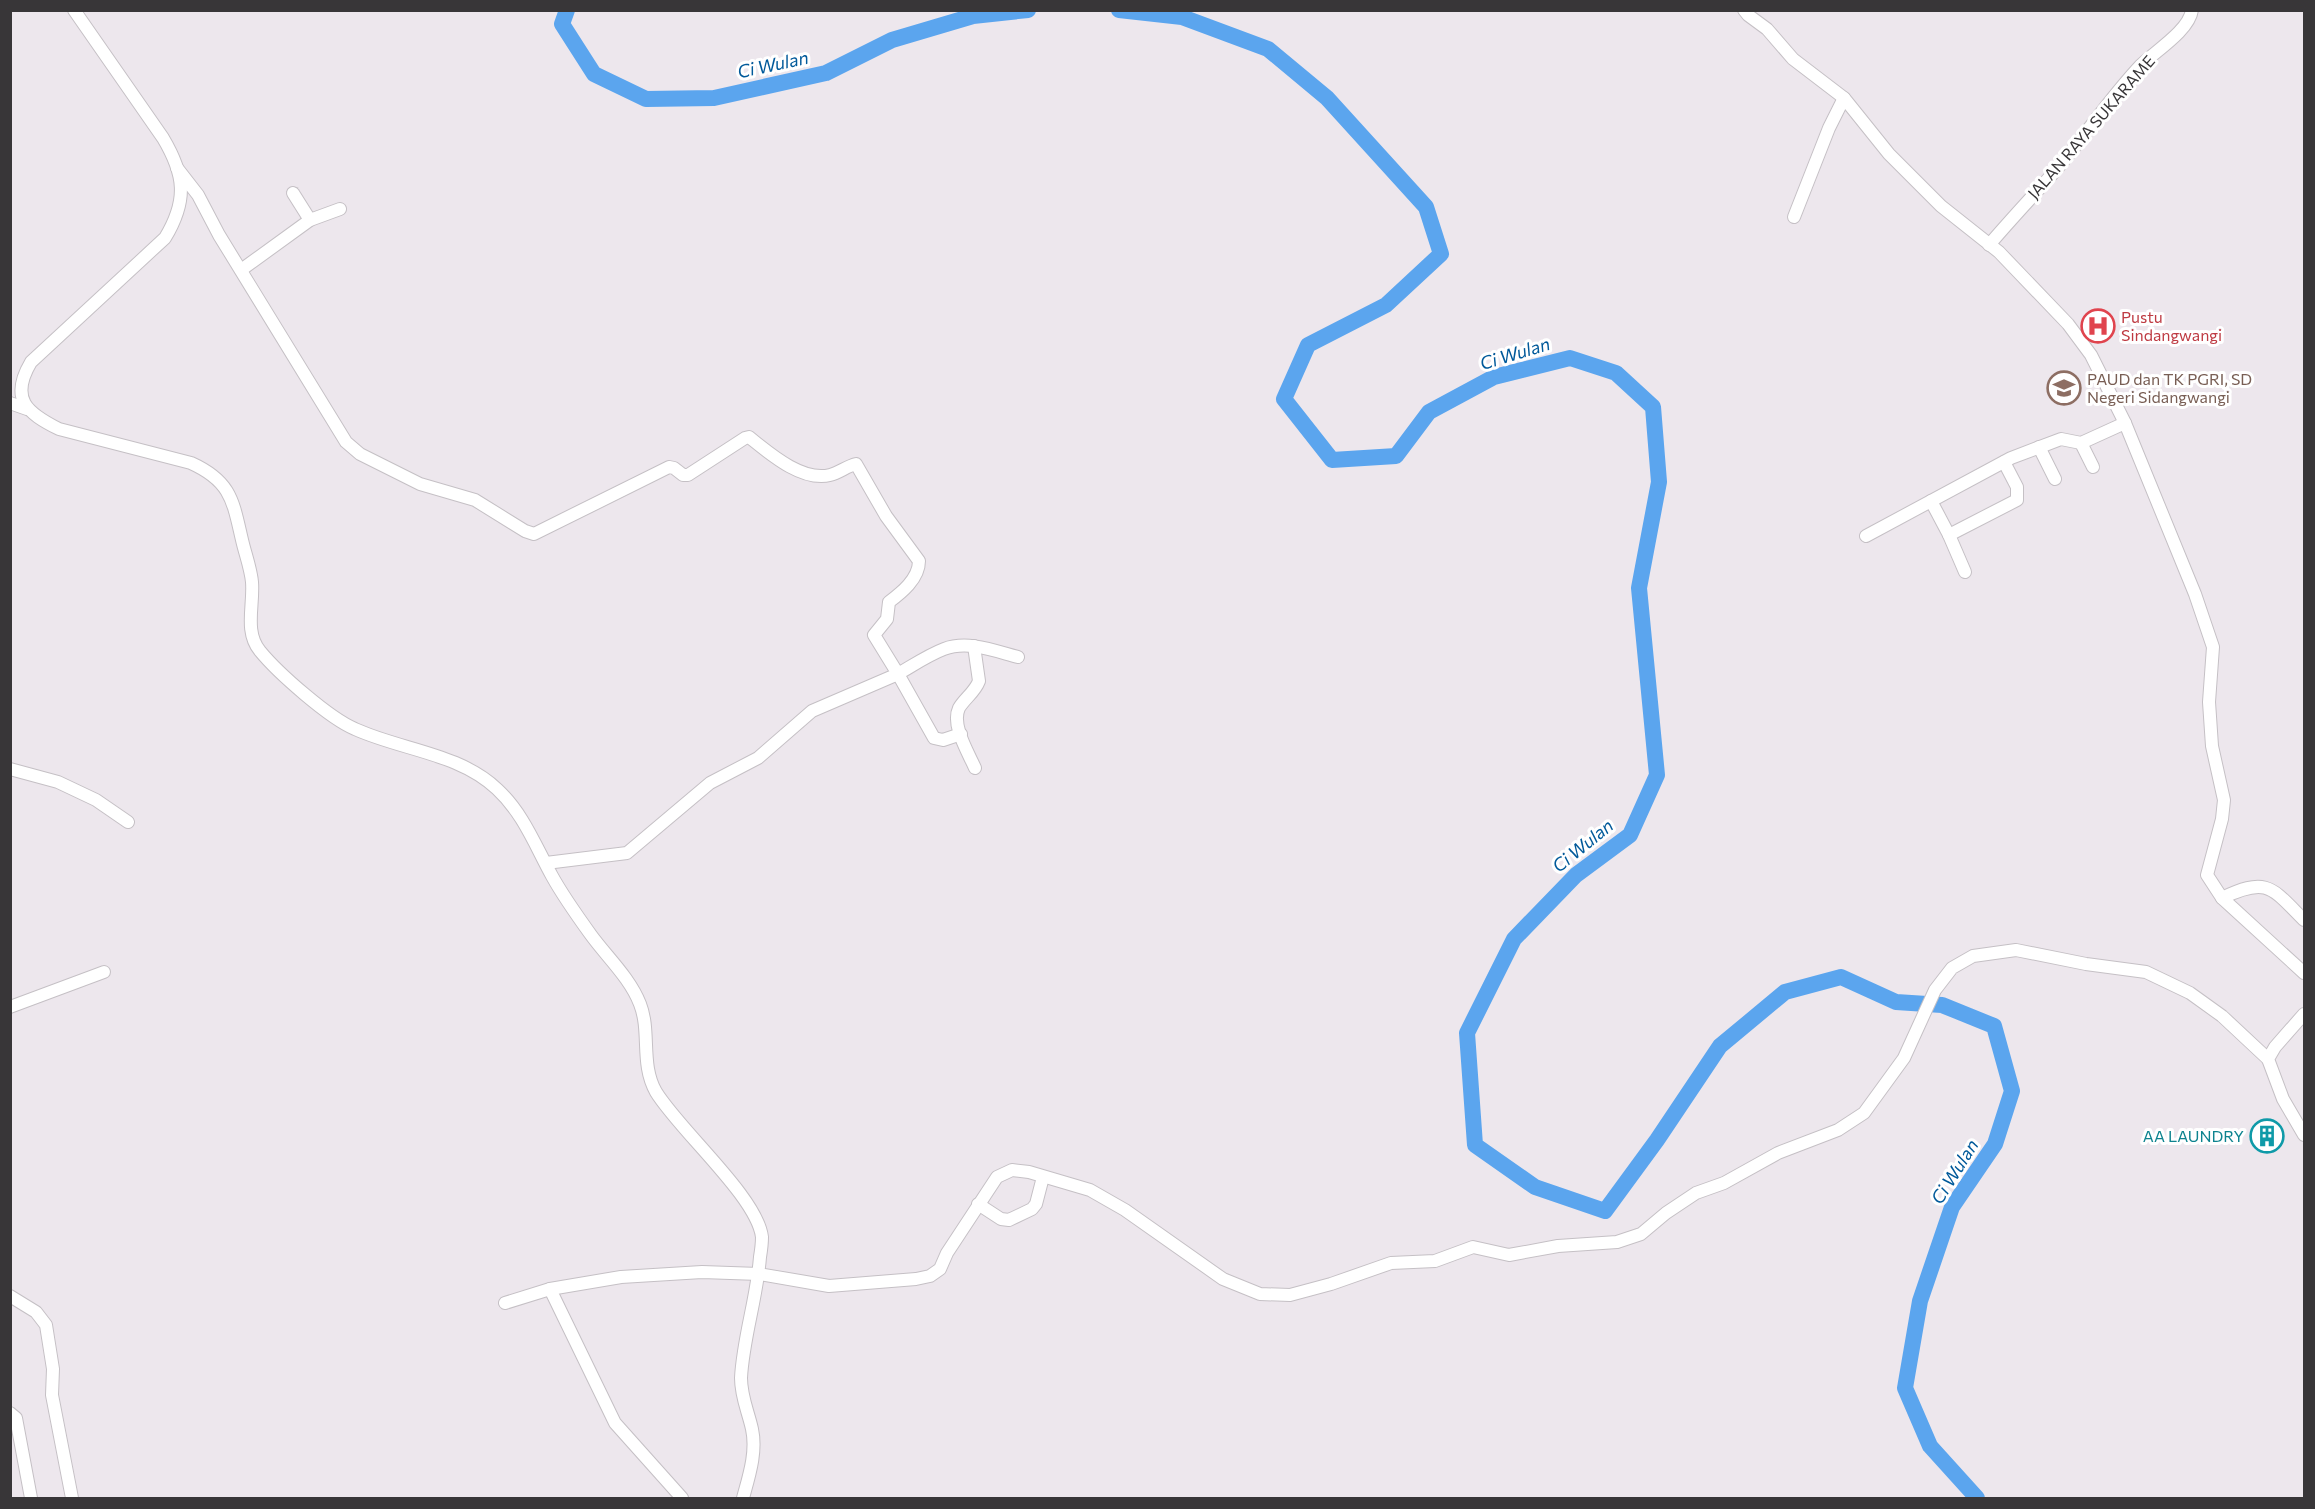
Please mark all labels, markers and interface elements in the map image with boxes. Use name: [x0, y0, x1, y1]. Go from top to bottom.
water label: Ci Wulan: [735, 46, 810, 82]
street label: JALAN RAYA SUKARAME: [2023, 51, 2158, 202]
place label: Pustu Sindangwangi: [2121, 307, 2222, 344]
hospital icon: Pustu Sindangwangi: [2080, 308, 2116, 344]
water label: Ci Wulan: [1477, 332, 1552, 374]
place label: PAUD dan TK PGRI, SD Negeri Sidangwangi: [2087, 369, 2252, 406]
school or university icon: PAUD dan TK PGRI, SD Negeri Sidangwangi: [2046, 370, 2082, 406]
water label: Ci Wulan: [1547, 814, 1617, 876]
building icon: AA LAUNDRY: [2249, 1118, 2285, 1154]
place label: AA LAUNDRY: [2143, 1126, 2245, 1145]
water label: Ci Wulan: [1926, 1135, 1983, 1208]

